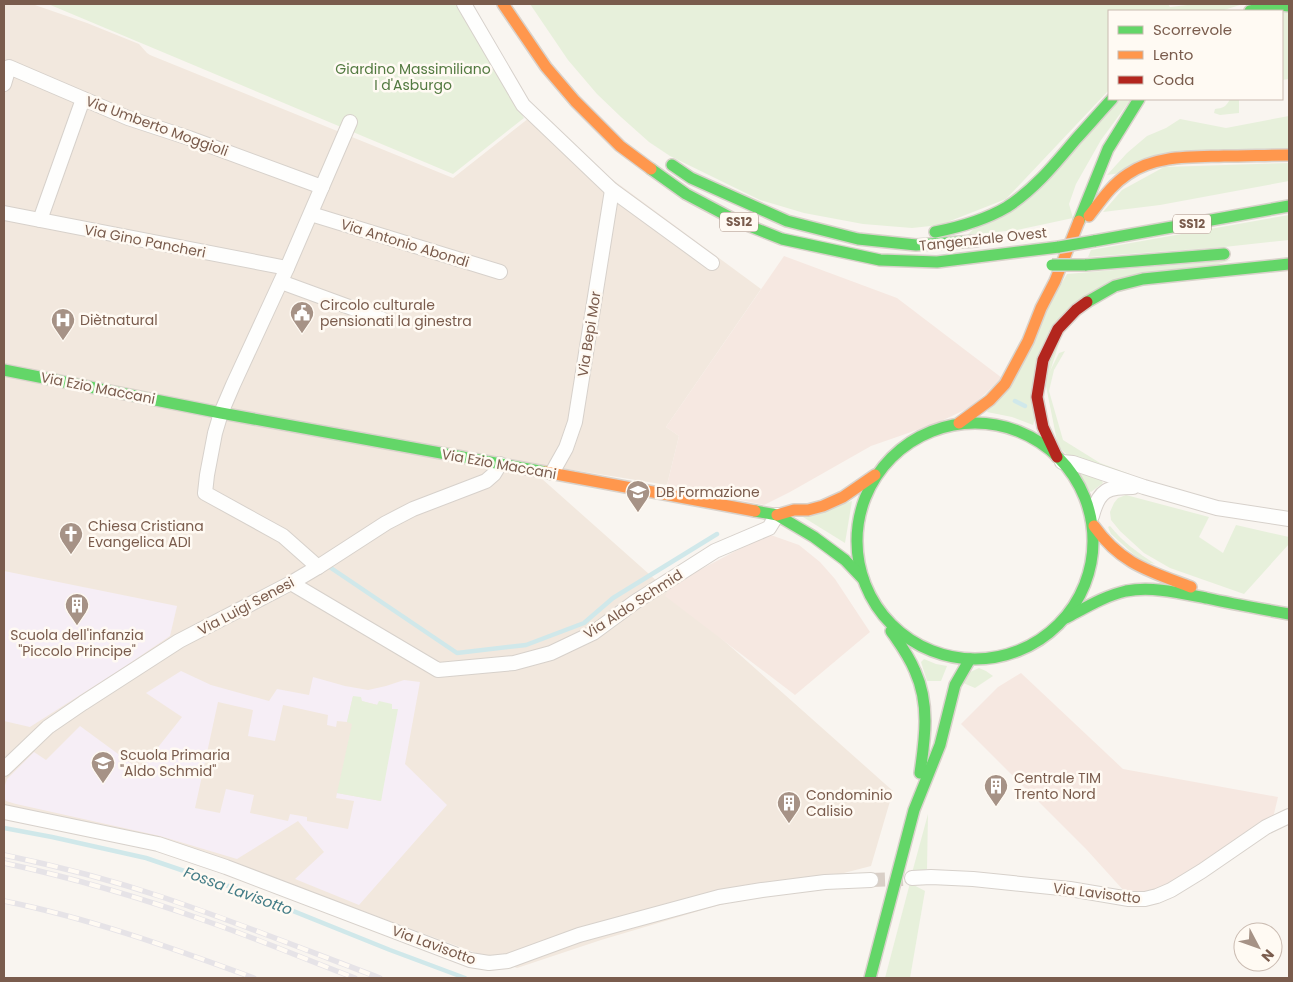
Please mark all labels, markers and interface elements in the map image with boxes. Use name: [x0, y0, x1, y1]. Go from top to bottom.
legend: [1108, 10, 1283, 100]
text: Scorrevole: [1153, 19, 1232, 40]
text: Lento: [1153, 44, 1193, 65]
park label: Giardino Massimiliano I d'Asburgo: [335, 59, 491, 95]
text: Coda: [1153, 69, 1194, 90]
street label: Via Umberto Moggioli: [83, 91, 231, 161]
road number: SS12: [720, 212, 758, 232]
street label: Via Antonio Abondi: [338, 214, 472, 272]
road number: SS12: [1173, 214, 1211, 233]
street label: Via Gino Pancheri: [83, 219, 207, 263]
street label: Tangenziale Ovest: [918, 222, 1048, 256]
street label: Via Bepi Mor: [572, 290, 606, 378]
place label: Circolo culturale pensionati la ginestra: [320, 295, 472, 331]
public building icon: Circolo culturale pensionati la ginestra: [289, 300, 315, 334]
hospital icon: Diètnatural: [50, 307, 76, 341]
place label: Diètnatural: [80, 310, 158, 330]
street label: Via Ezio Maccani: [39, 367, 157, 409]
street label: Via Ezio Maccani: [440, 444, 558, 484]
school or university icon: DB Formazione: [625, 479, 651, 513]
place label: DB Formazione: [656, 482, 760, 502]
place label: Chiesa Cristiana Evangelica ADI: [88, 516, 204, 552]
church icon: Chiesa Cristiana Evangelica ADI: [58, 521, 84, 555]
street label: Via Aldo Schmid: [580, 565, 686, 643]
street label: Via Luigi Senesi: [194, 572, 298, 640]
building icon: Scuola dell'infanzia "Piccolo Principe": [64, 592, 90, 626]
place label: Scuola dell'infanzia "Piccolo Principe": [10, 625, 144, 661]
place label: Scuola Primaria "Aldo Schmid": [120, 745, 230, 781]
school or university icon: Scuola Primaria "Aldo Schmid": [90, 750, 116, 784]
place label: Centrale TIM Trento Nord: [1014, 768, 1101, 804]
building icon: Centrale TIM Trento Nord: [983, 773, 1009, 807]
place label: Condominio Calisio: [806, 785, 892, 821]
building icon: Condominio Calisio: [776, 790, 802, 824]
water label: Fossa Lavisotto: [181, 861, 295, 920]
street label: Via Lavisotto: [1052, 878, 1142, 908]
street label: Via Lavisotto: [389, 920, 479, 970]
north arrow: [1233, 922, 1283, 972]
text: N: [1257, 945, 1279, 966]

